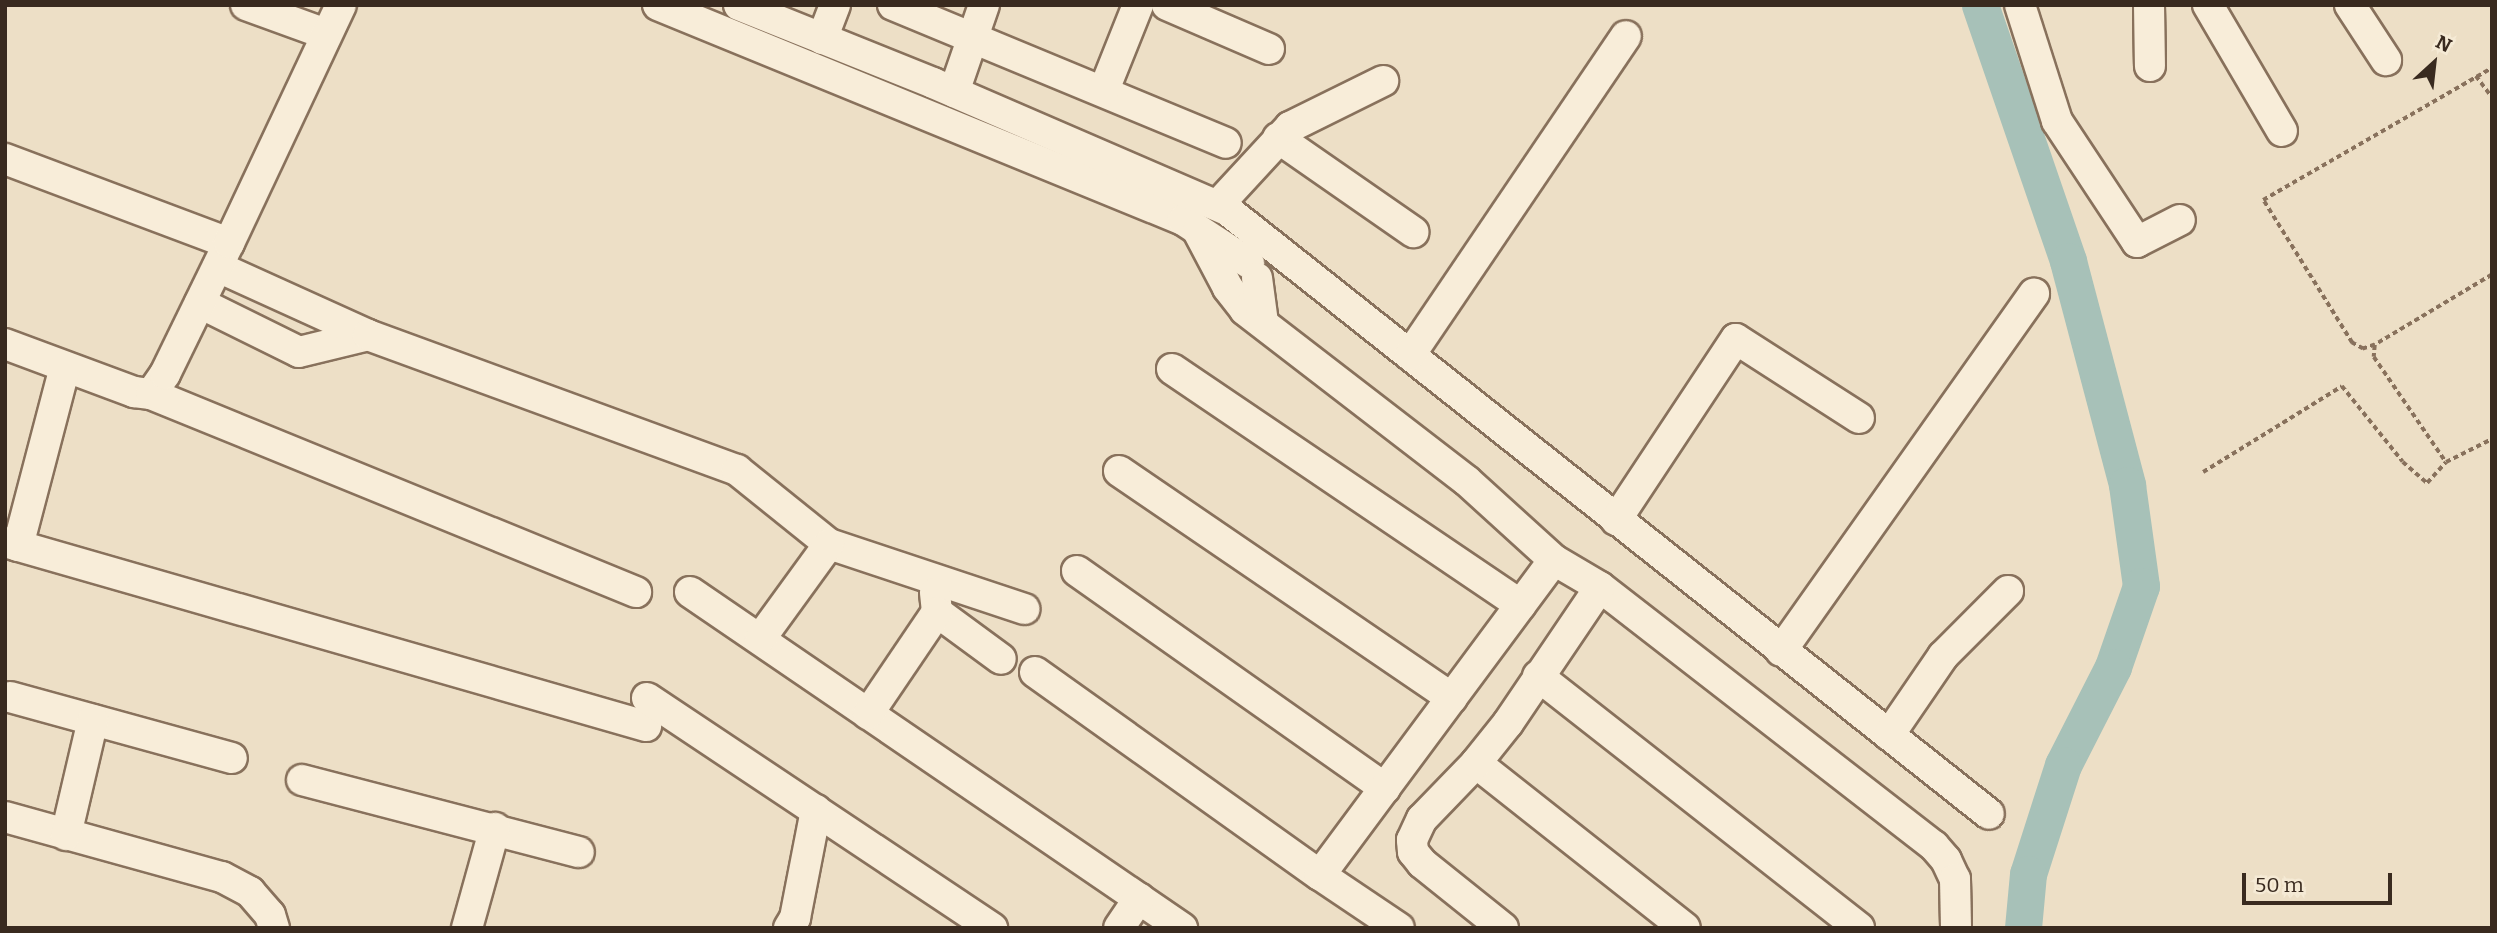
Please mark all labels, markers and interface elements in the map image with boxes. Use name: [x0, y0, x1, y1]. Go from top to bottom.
north arrow: [2399, 28, 2469, 98]
text: N: [2432, 30, 2456, 57]
scale bar: [2245, 860, 2396, 904]
text: 50 m: [2255, 872, 2304, 898]

